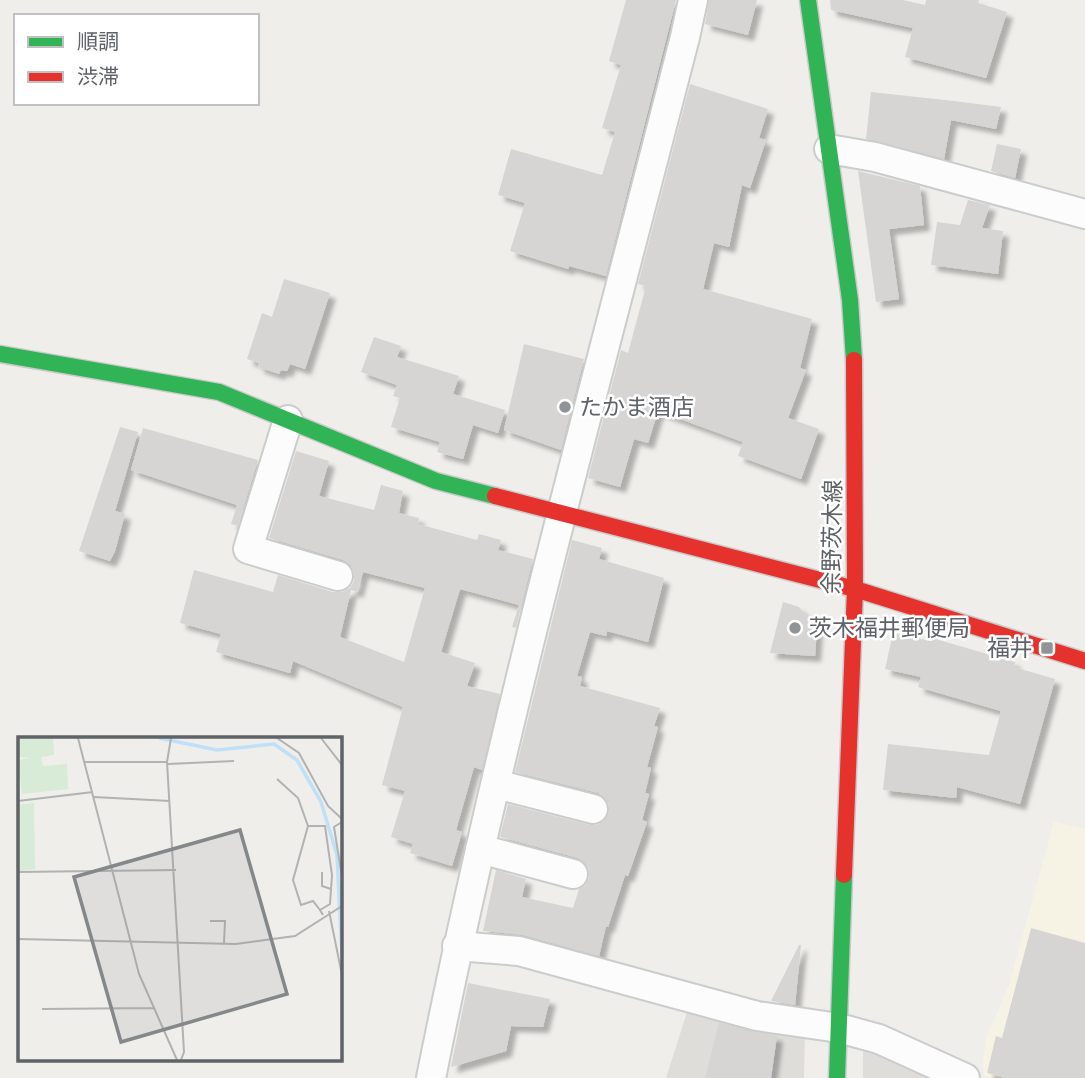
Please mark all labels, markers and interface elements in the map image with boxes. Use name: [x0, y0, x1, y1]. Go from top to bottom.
legend: [14, 14, 259, 105]
text: 順調: [77, 29, 119, 53]
text: 渋滞: [77, 64, 119, 88]
place label: たかま酒店: [579, 394, 694, 420]
marker: たかま酒店: [557, 399, 573, 415]
street label: 余野茨木線: [818, 479, 846, 595]
place label: 茨木福井郵便局: [809, 615, 970, 641]
marker: 茨木福井郵便局: [787, 620, 803, 636]
place label: 福井: [987, 635, 1033, 661]
marker: 福井: [1039, 640, 1055, 656]
inset map: [18, 737, 341, 1060]

